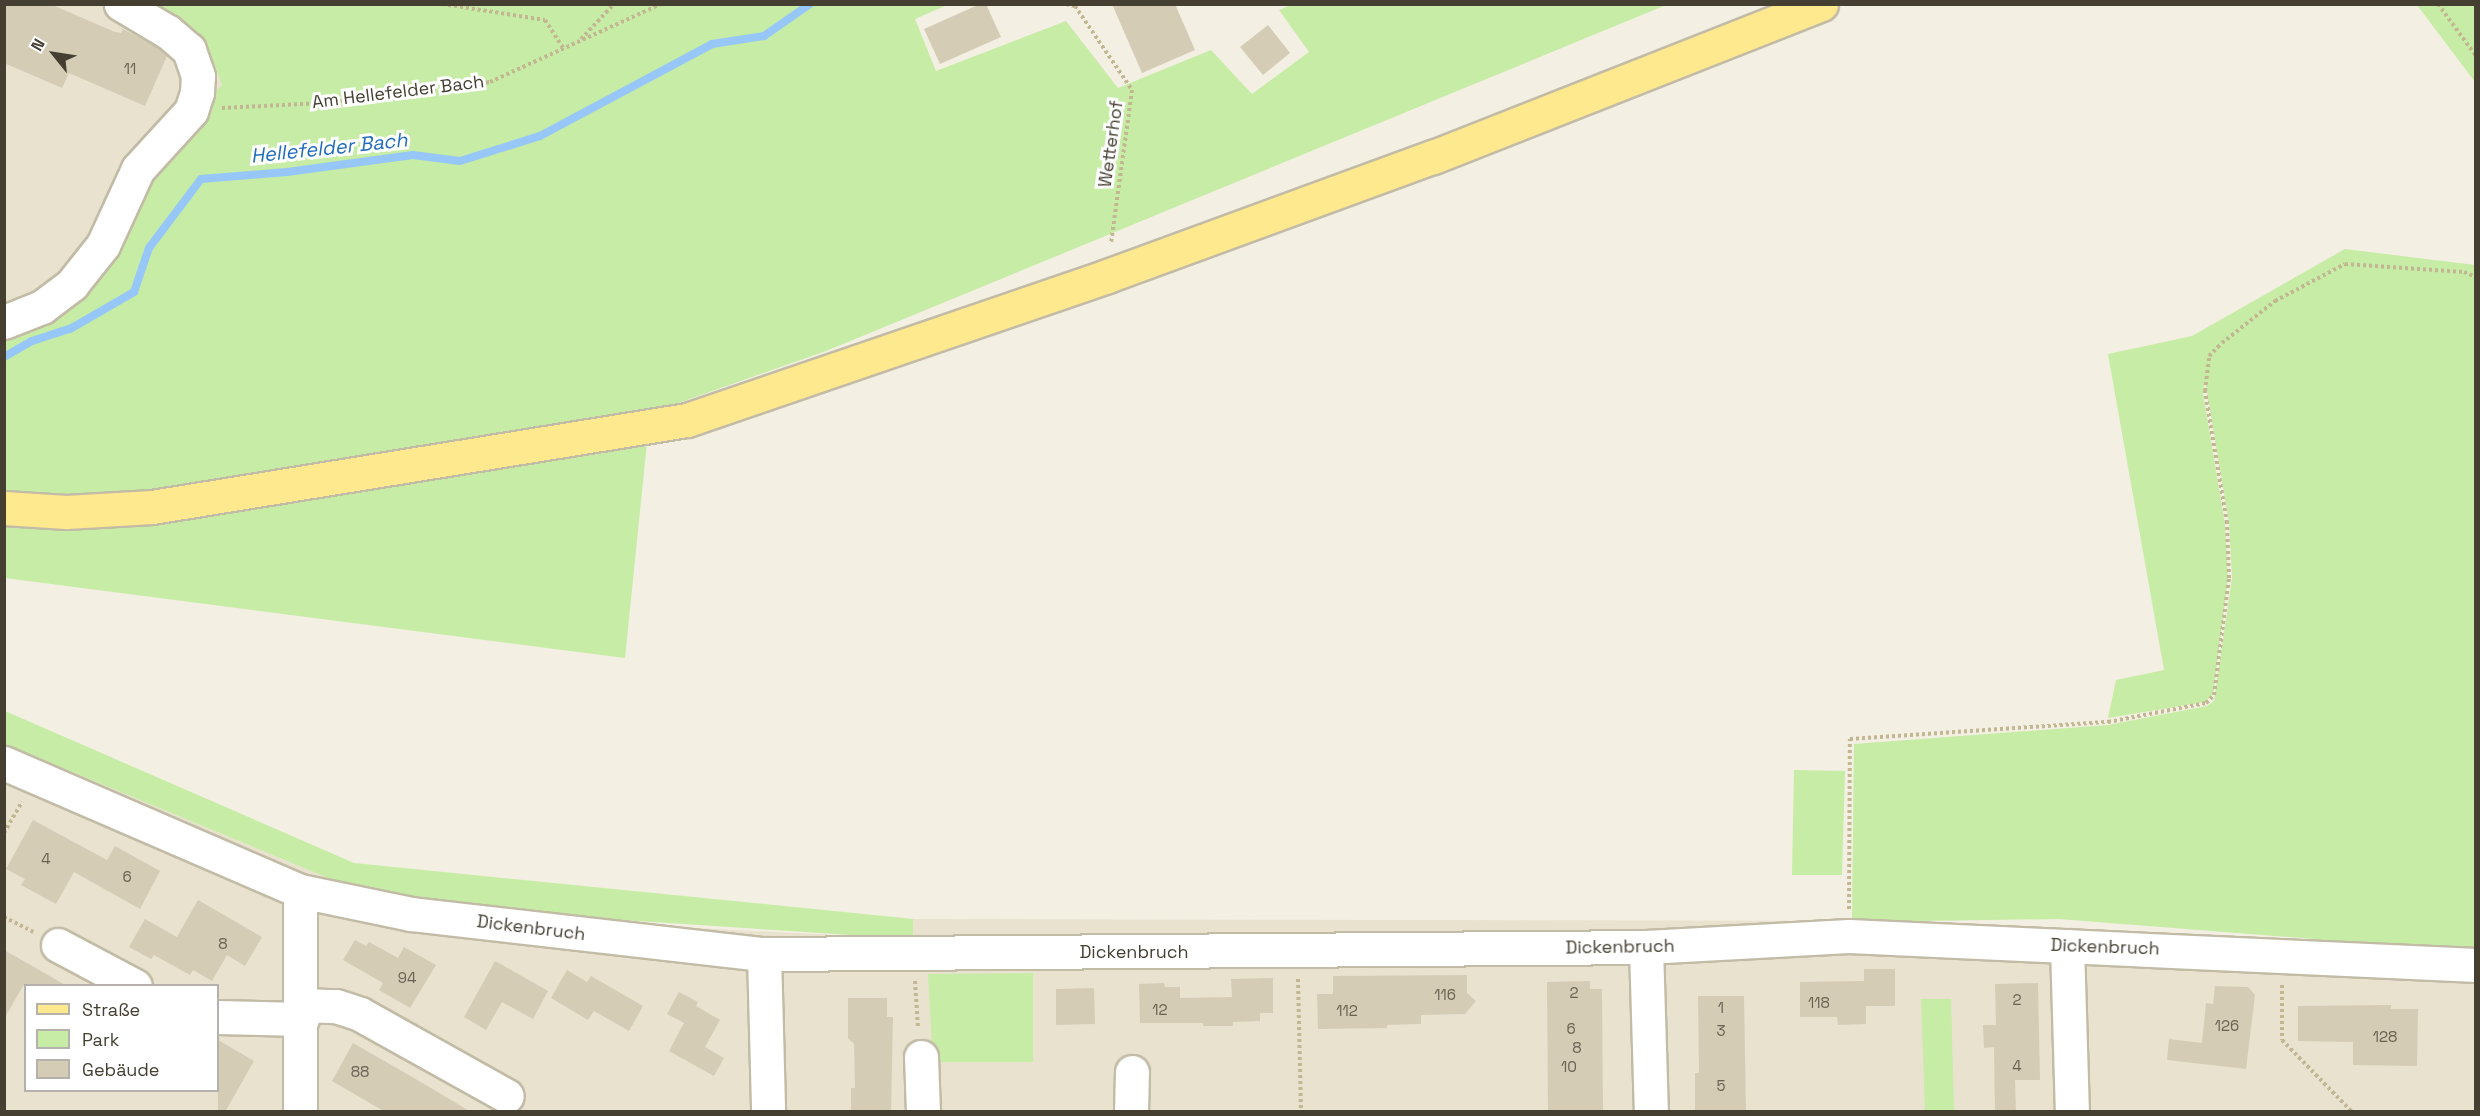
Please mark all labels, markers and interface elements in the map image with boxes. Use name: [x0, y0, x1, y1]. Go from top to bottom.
north arrow: [24, 24, 84, 84]
text: N: [26, 35, 50, 55]
house number: 11: [124, 60, 136, 78]
street label: Am Hellefelder Bach: [311, 71, 485, 113]
street label: Wetterhof: [1094, 99, 1128, 189]
water label: Hellefelder Bach: [249, 128, 409, 168]
house number: 4: [41, 850, 51, 868]
house number: 6: [122, 868, 132, 886]
street label: Dickenbruch: [475, 911, 587, 945]
street label: Dickenbruch: [2050, 934, 2160, 960]
house number: 8: [218, 935, 228, 953]
street label: Dickenbruch: [1565, 935, 1675, 959]
street label: Dickenbruch: [1079, 941, 1189, 963]
house number: 94: [398, 969, 416, 987]
legend: [24, 984, 219, 1092]
house number: 2: [1569, 984, 1579, 1002]
house number: 116: [1434, 986, 1456, 1004]
house number: 2: [2012, 991, 2022, 1009]
house number: 118: [1808, 994, 1830, 1012]
text: Straße: [82, 998, 140, 1021]
house number: 1: [1718, 999, 1724, 1017]
house number: 12: [1152, 1001, 1168, 1019]
house number: 112: [1336, 1002, 1358, 1020]
house number: 126: [2215, 1017, 2239, 1035]
house number: 6: [1566, 1020, 1576, 1038]
house number: 3: [1716, 1022, 1726, 1040]
text: Park: [82, 1028, 119, 1051]
house number: 128: [2373, 1028, 2397, 1046]
house number: 8: [1572, 1039, 1582, 1057]
house number: 4: [2012, 1057, 2022, 1075]
text: Gebäude: [82, 1058, 160, 1081]
house number: 10: [1561, 1058, 1577, 1076]
house number: 88: [351, 1063, 369, 1081]
house number: 5: [1717, 1077, 1725, 1095]

